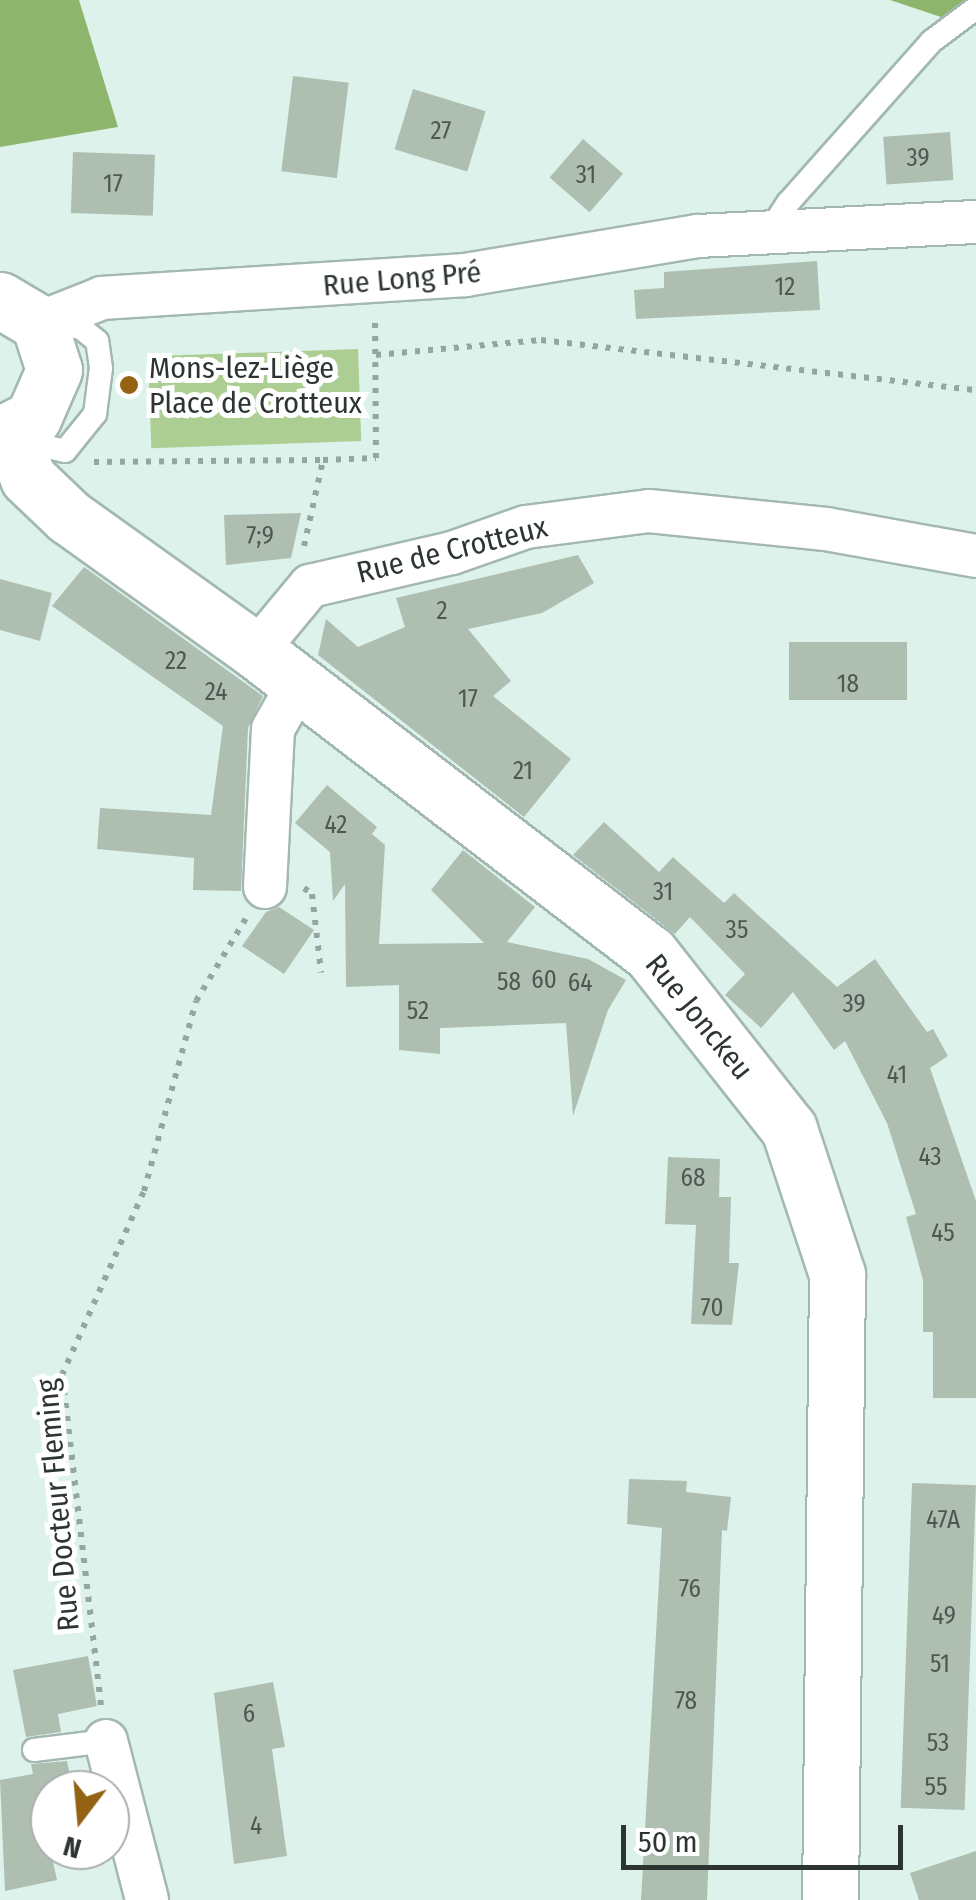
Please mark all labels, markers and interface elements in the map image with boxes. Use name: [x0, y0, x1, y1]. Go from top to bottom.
house number: 27: [431, 116, 451, 146]
house number: 39: [906, 143, 930, 173]
house number: 31: [576, 160, 596, 190]
house number: 17: [103, 169, 123, 199]
street label: Rue Long Pré: [321, 254, 483, 304]
house number: 12: [775, 272, 795, 302]
place label: Mons-lez-Liège Place de Crotteux: [149, 350, 362, 420]
marker: Mons-lez-Liège Place de Crotteux: [118, 374, 140, 396]
street label: Rue de Crotteux: [353, 509, 551, 591]
house number: 7;9: [246, 521, 274, 551]
house number: 2: [436, 596, 448, 626]
house number: 22: [165, 646, 187, 676]
house number: 18: [837, 669, 859, 699]
house number: 24: [205, 677, 227, 707]
house number: 17: [458, 684, 478, 714]
house number: 21: [513, 756, 533, 786]
house number: 42: [325, 810, 347, 840]
house number: 31: [653, 877, 673, 907]
house number: 35: [726, 915, 748, 945]
street label: Rue Jonckeu: [638, 947, 760, 1087]
house number: 60: [531, 965, 557, 995]
house number: 58: [497, 967, 521, 997]
house number: 64: [568, 968, 592, 998]
house number: 39: [842, 989, 866, 1019]
house number: 52: [407, 996, 429, 1026]
house number: 41: [887, 1060, 907, 1090]
house number: 43: [918, 1142, 942, 1172]
house number: 68: [681, 1163, 705, 1193]
house number: 45: [931, 1218, 955, 1248]
house number: 70: [701, 1293, 723, 1323]
street label: Rue Docteur Fleming: [29, 1377, 87, 1633]
house number: 47A: [926, 1505, 960, 1535]
house number: 76: [679, 1574, 701, 1604]
house number: 49: [932, 1601, 956, 1631]
house number: 51: [930, 1649, 950, 1679]
house number: 78: [675, 1686, 697, 1716]
house number: 6: [243, 1699, 255, 1729]
house number: 53: [927, 1728, 949, 1758]
north arrow: [30, 1770, 130, 1870]
house number: 55: [925, 1772, 947, 1802]
scale bar: [626, 1805, 908, 1867]
house number: 4: [250, 1811, 262, 1841]
text: 50 m: [638, 1824, 698, 1860]
text: N: [60, 1829, 85, 1866]

